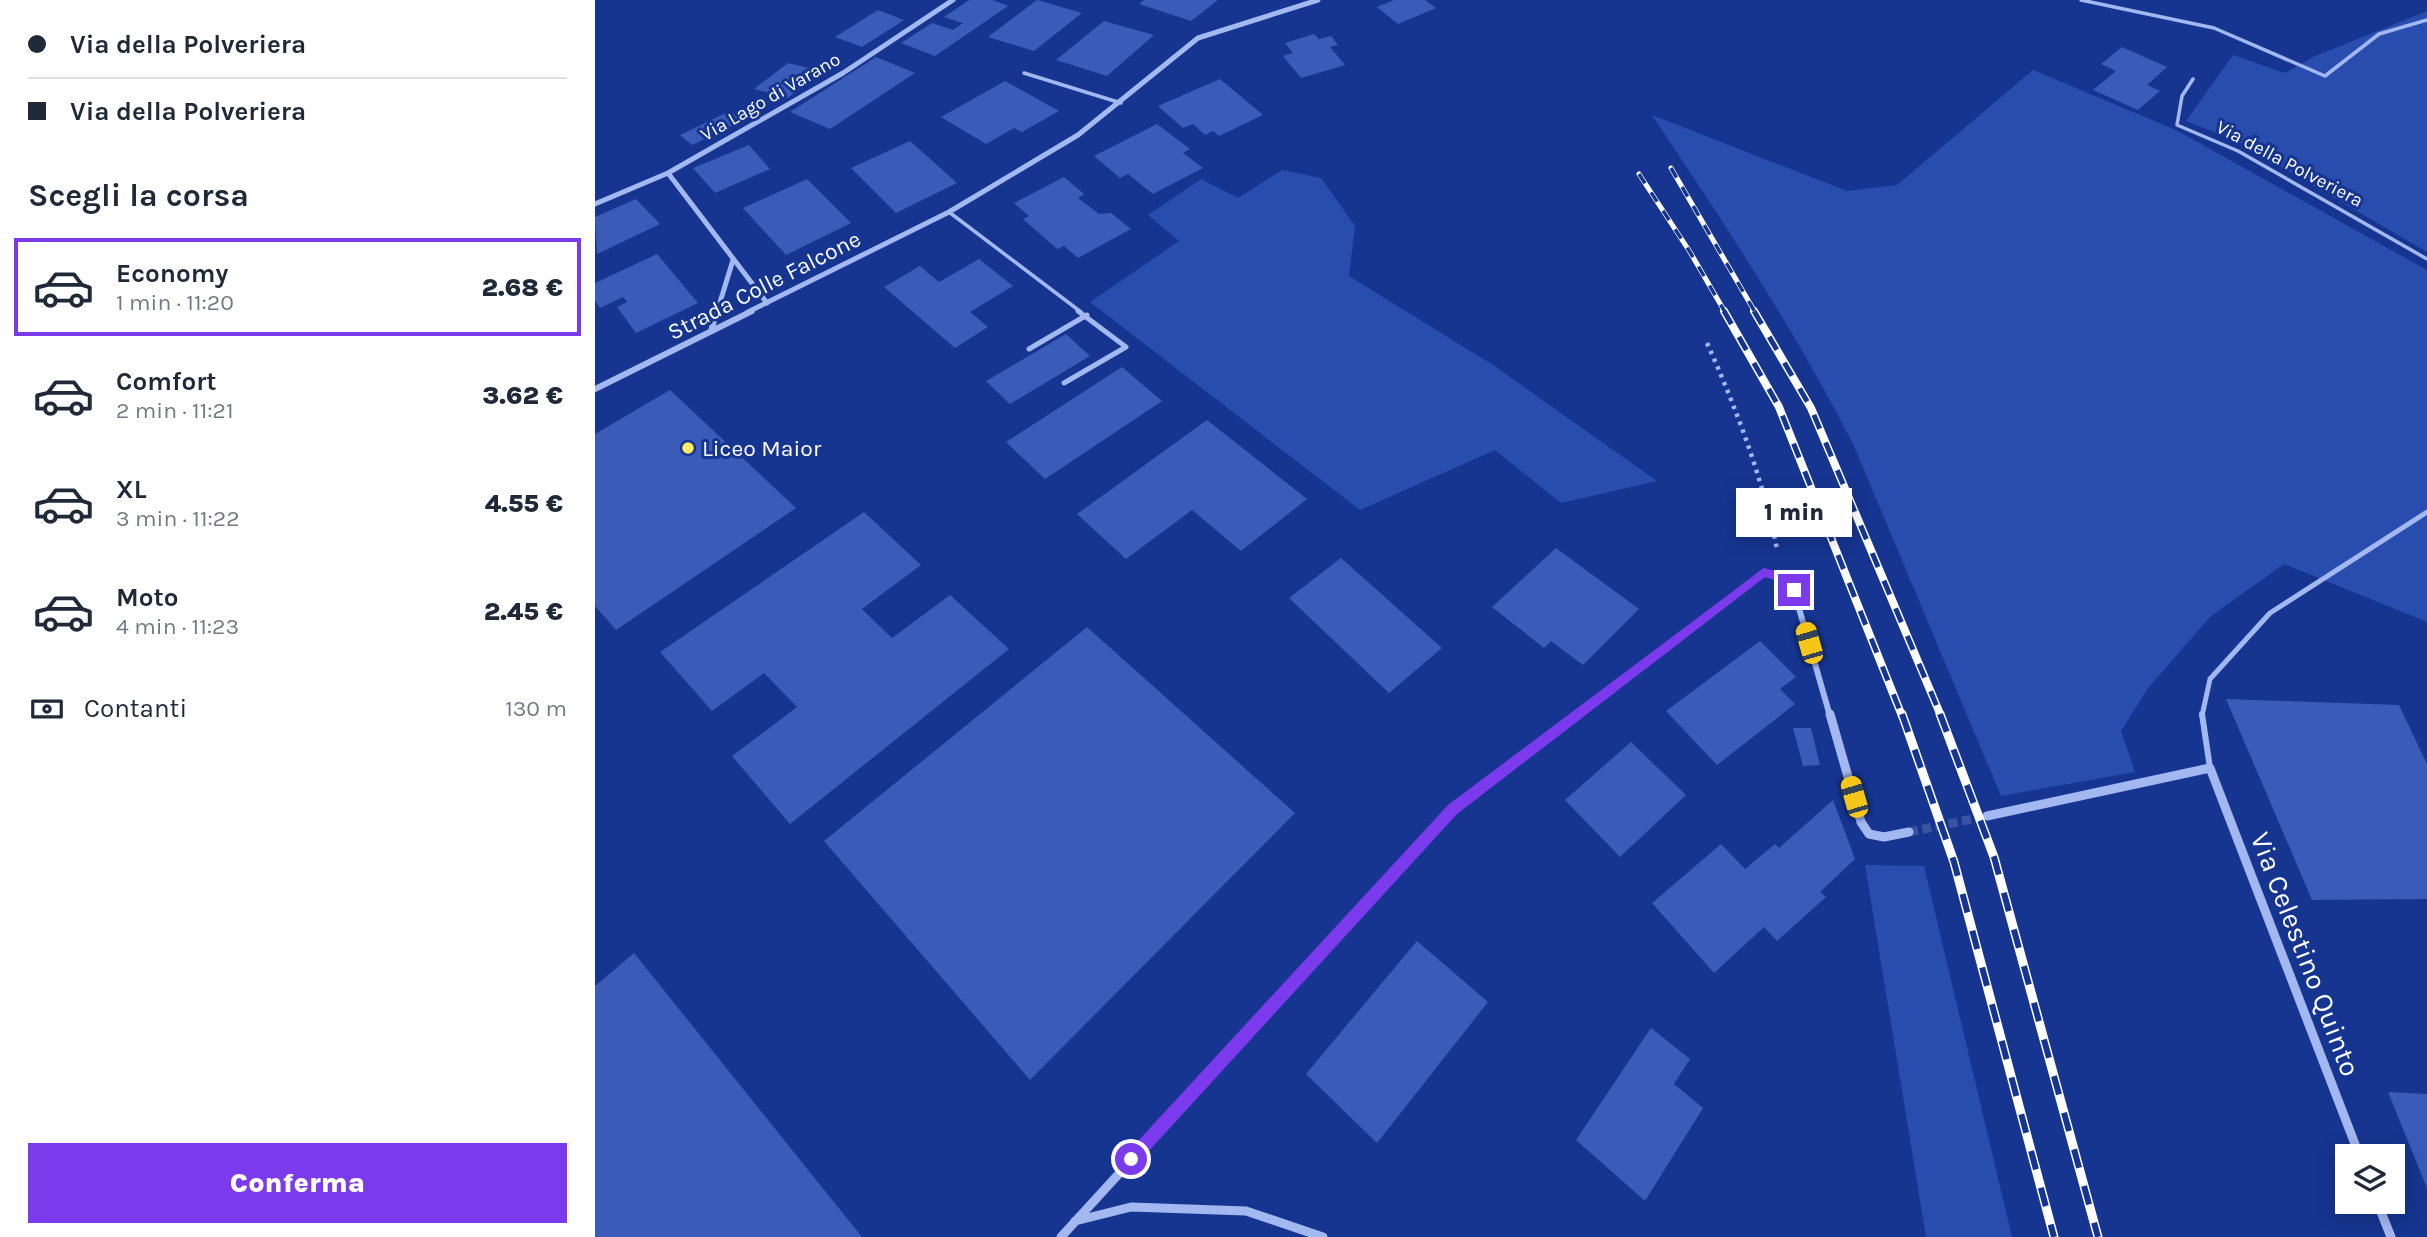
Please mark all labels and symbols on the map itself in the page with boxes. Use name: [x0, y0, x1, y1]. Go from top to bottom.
street label: Via Lago di Varano: [697, 48, 844, 146]
street label: Via della Polveriera: [2212, 116, 2367, 212]
street label: Strada Colle Falcone: [663, 225, 865, 346]
place label: Liceo Maior: [702, 435, 822, 462]
marker: Liceo Maior: [680, 440, 696, 456]
callout: 1 min: [1736, 489, 1852, 538]
route end: [1778, 574, 1810, 606]
car: [1794, 620, 1825, 666]
car: [1839, 774, 1870, 820]
street label: Via Celestino Quinto: [2244, 828, 2367, 1081]
route start: [1115, 1143, 1147, 1175]

